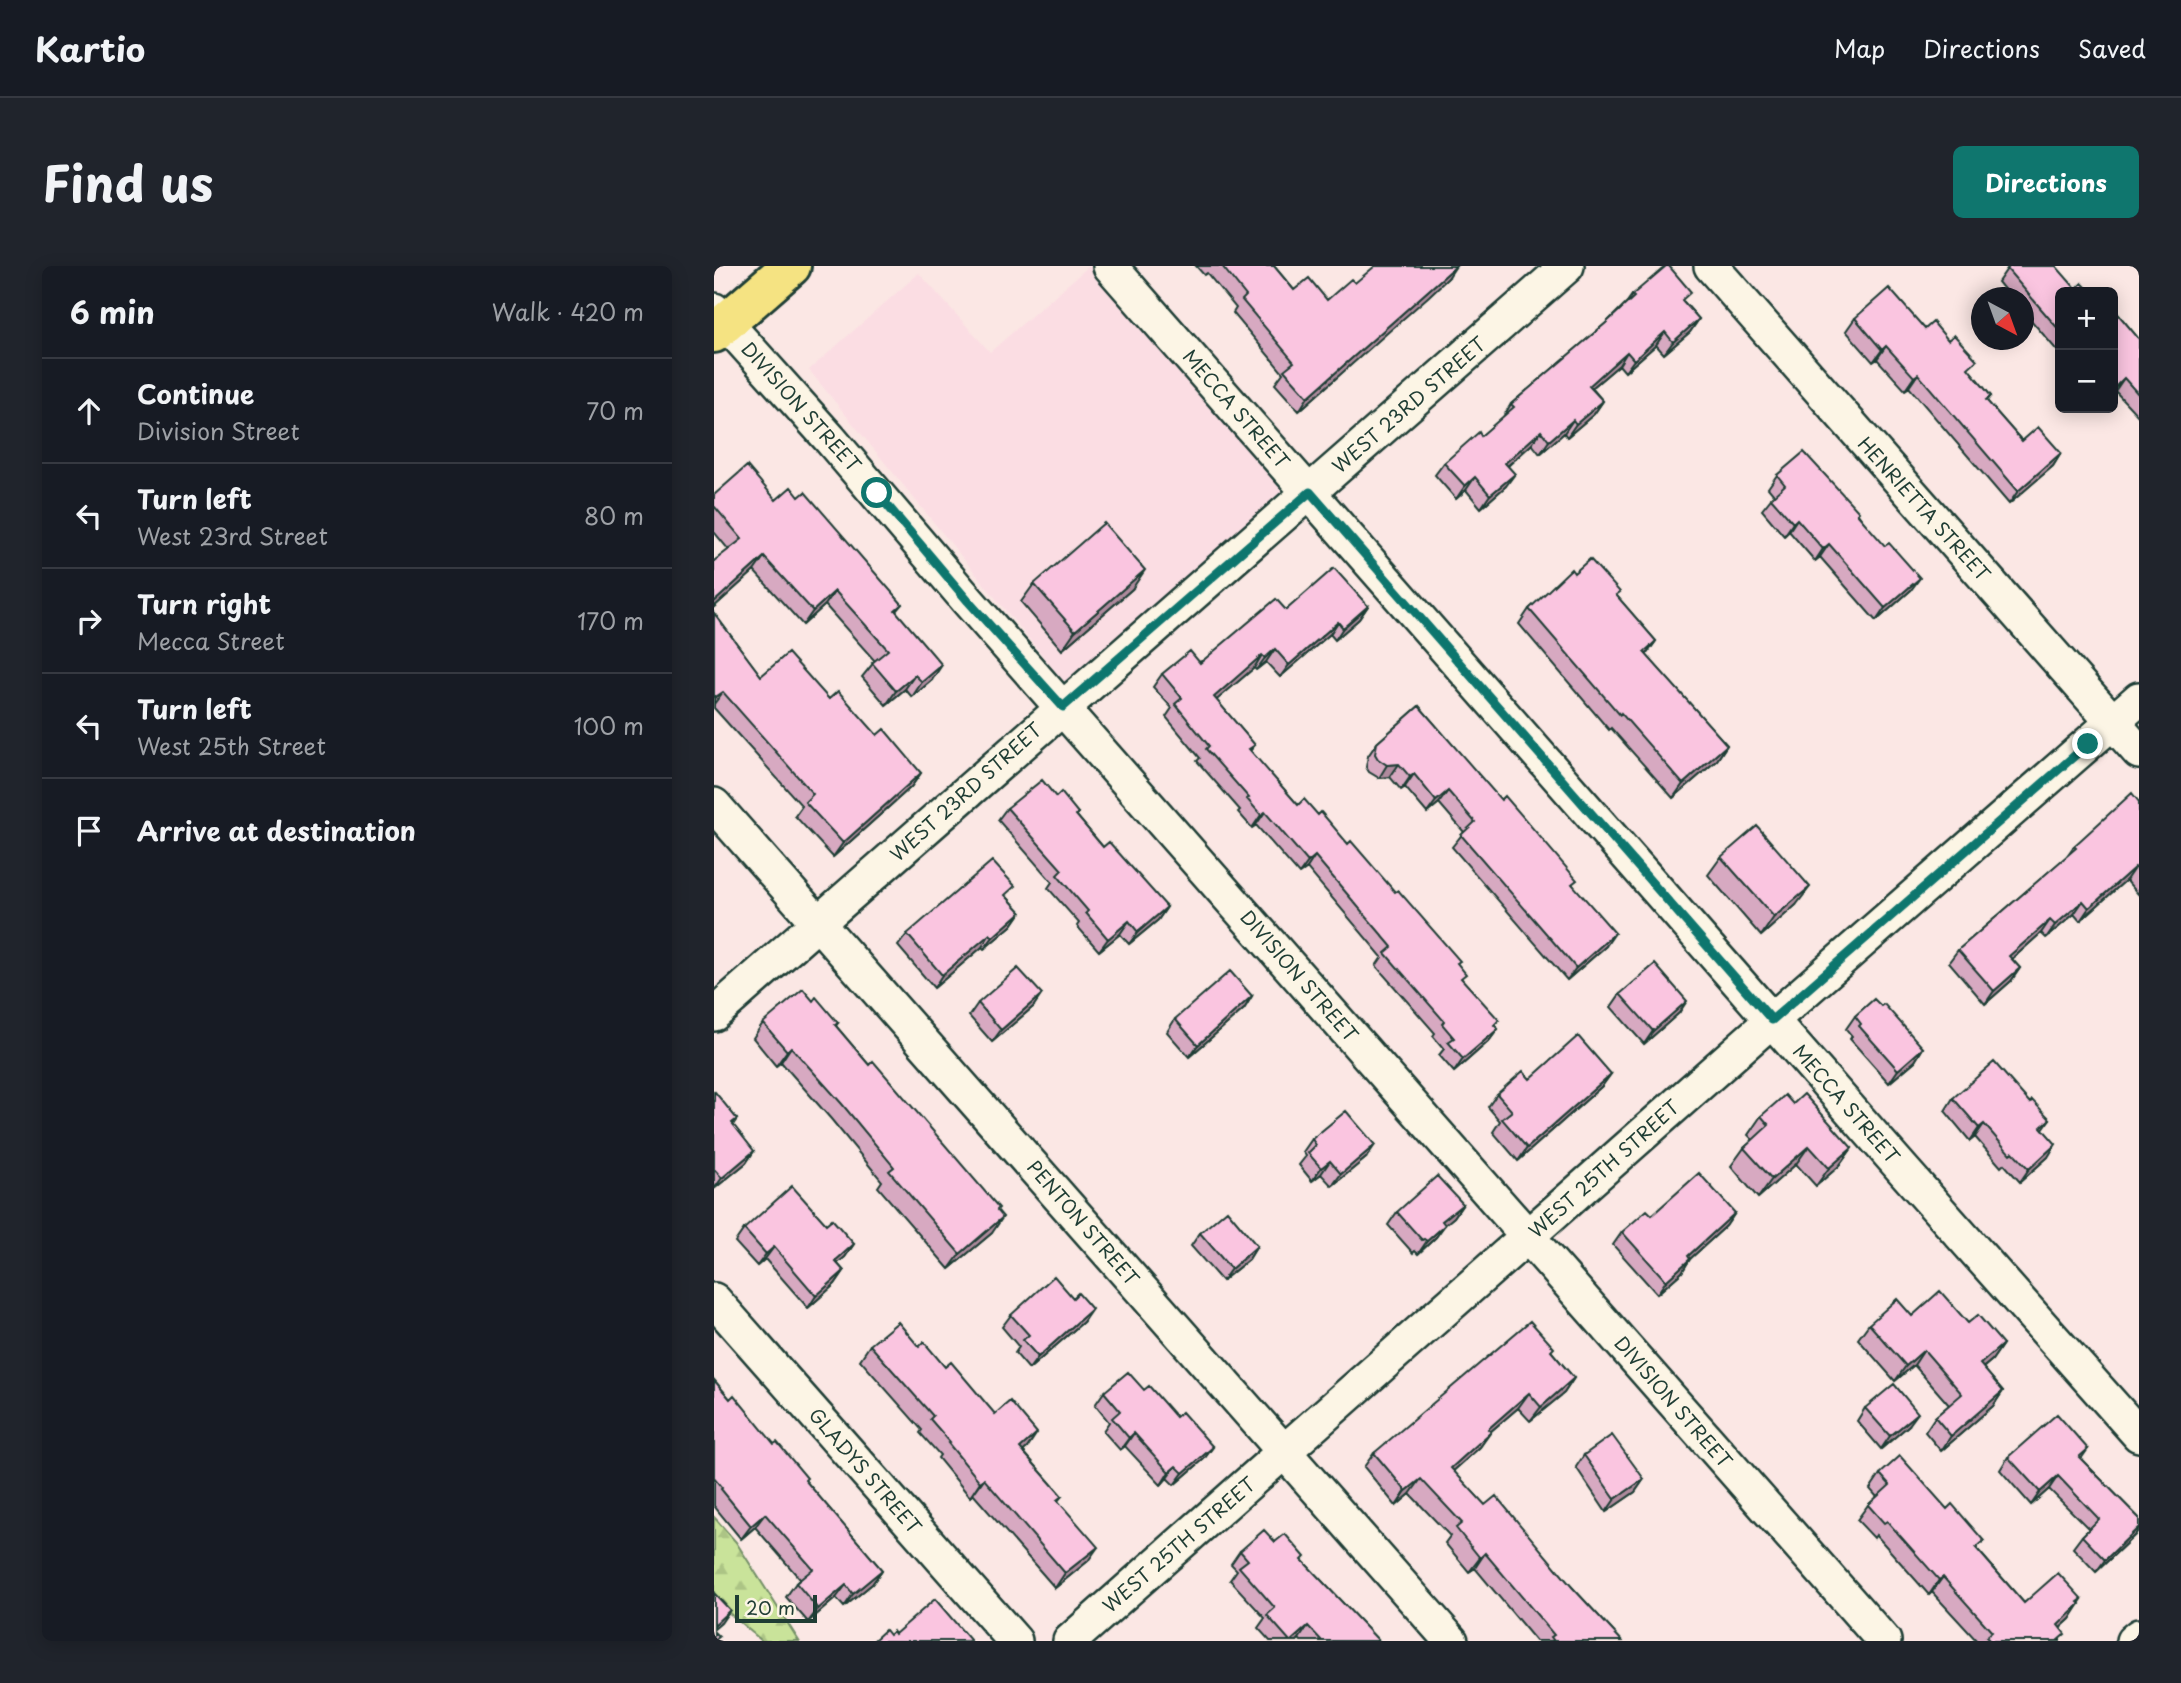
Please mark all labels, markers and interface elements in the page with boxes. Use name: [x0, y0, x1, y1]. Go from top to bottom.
text: Kartio: [35, 23, 145, 73]
text: Map: [1834, 30, 1885, 66]
text: Directions: [1923, 30, 2040, 66]
text: Saved: [2078, 30, 2146, 66]
text: Find us: [42, 145, 213, 219]
button: Directions: [1953, 146, 2139, 218]
north arrow: [1971, 287, 2034, 350]
map controls: [2055, 287, 2118, 413]
button: +: [2055, 287, 2118, 350]
text: 6 min: [70, 289, 155, 334]
text: Walk · 420 m: [492, 294, 644, 329]
street label: WEST 23RD STREET: [1325, 330, 1491, 479]
street label: DIVISION STREET: [736, 335, 868, 478]
street label: MECCA STREET: [1177, 342, 1297, 474]
button: −: [2055, 350, 2118, 413]
text: Continue: [137, 374, 254, 413]
icon: ahead: [70, 392, 108, 430]
text: 70 m: [586, 393, 644, 428]
text: Division Street: [137, 413, 299, 448]
street label: HENRIETTA STREET: [1852, 430, 1998, 587]
route start: [861, 477, 892, 508]
text: Turn left: [137, 479, 252, 518]
icon: left: [70, 497, 108, 535]
text: 80 m: [584, 498, 644, 533]
text: West 23rd Street: [137, 518, 328, 553]
text: Turn right: [137, 584, 271, 623]
icon: right: [70, 602, 108, 640]
text: 170 m: [577, 603, 644, 638]
text: Mecca Street: [137, 623, 285, 658]
text: Turn left: [137, 689, 252, 728]
icon: left: [70, 707, 108, 745]
text: 100 m: [574, 708, 644, 743]
street label: WEST 23RD STREET: [883, 715, 1047, 867]
text: West 25th Street: [137, 728, 326, 763]
route end: [2072, 728, 2103, 759]
text: Arrive at destination: [137, 811, 416, 850]
icon: arrive: [70, 812, 108, 850]
street label: DIVISION STREET: [1234, 903, 1365, 1047]
street label: MECCA STREET: [1787, 1037, 1907, 1169]
street label: WEST 25TH STREET: [1522, 1093, 1685, 1244]
street label: PENTON STREET: [1021, 1153, 1146, 1291]
street label: DIVISION STREET: [1608, 1329, 1739, 1473]
street label: GLADYS STREET: [803, 1401, 928, 1540]
street label: WEST 25TH STREET: [1096, 1470, 1261, 1619]
scale bar: [735, 1592, 817, 1624]
text: 20 m: [746, 1593, 795, 1621]

